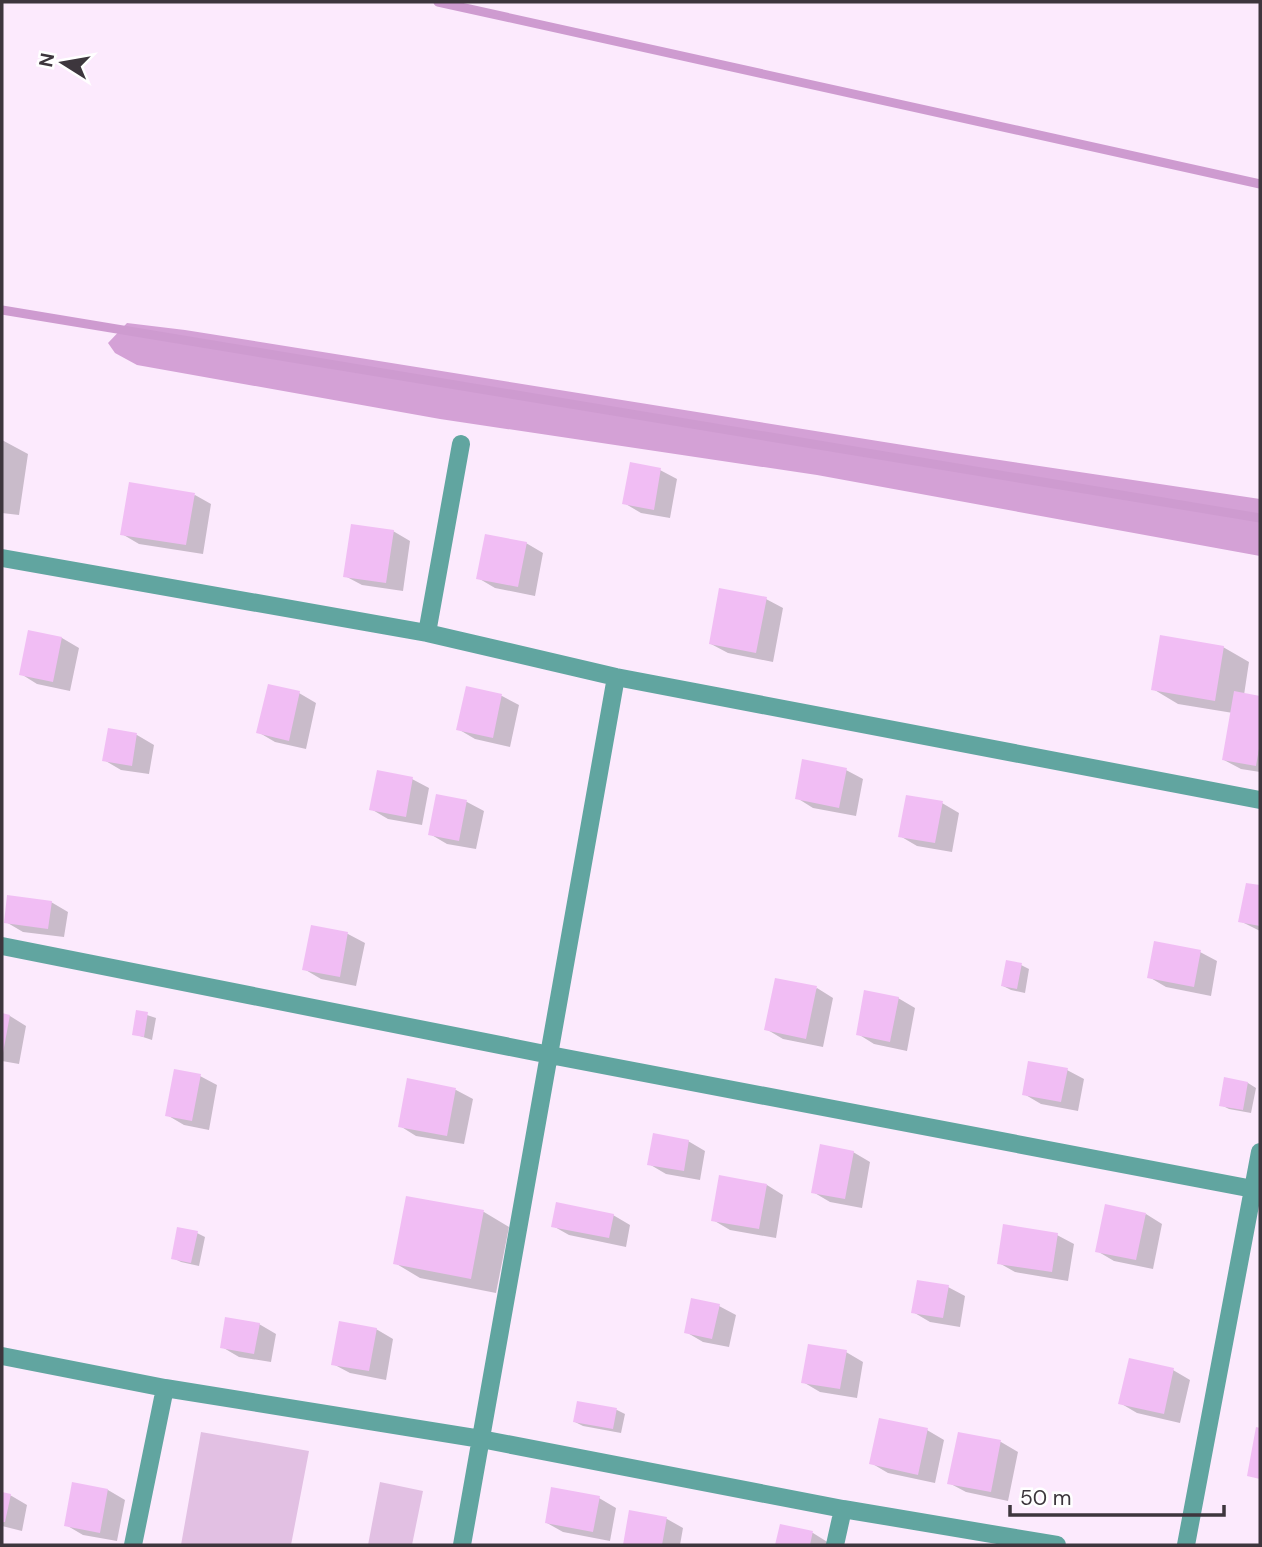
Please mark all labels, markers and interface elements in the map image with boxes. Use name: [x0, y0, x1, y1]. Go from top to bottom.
north arrow: [28, 28, 98, 98]
text: N: [33, 51, 60, 69]
scale bar: [1010, 1474, 1224, 1518]
text: 50 m: [1020, 1484, 1071, 1512]

